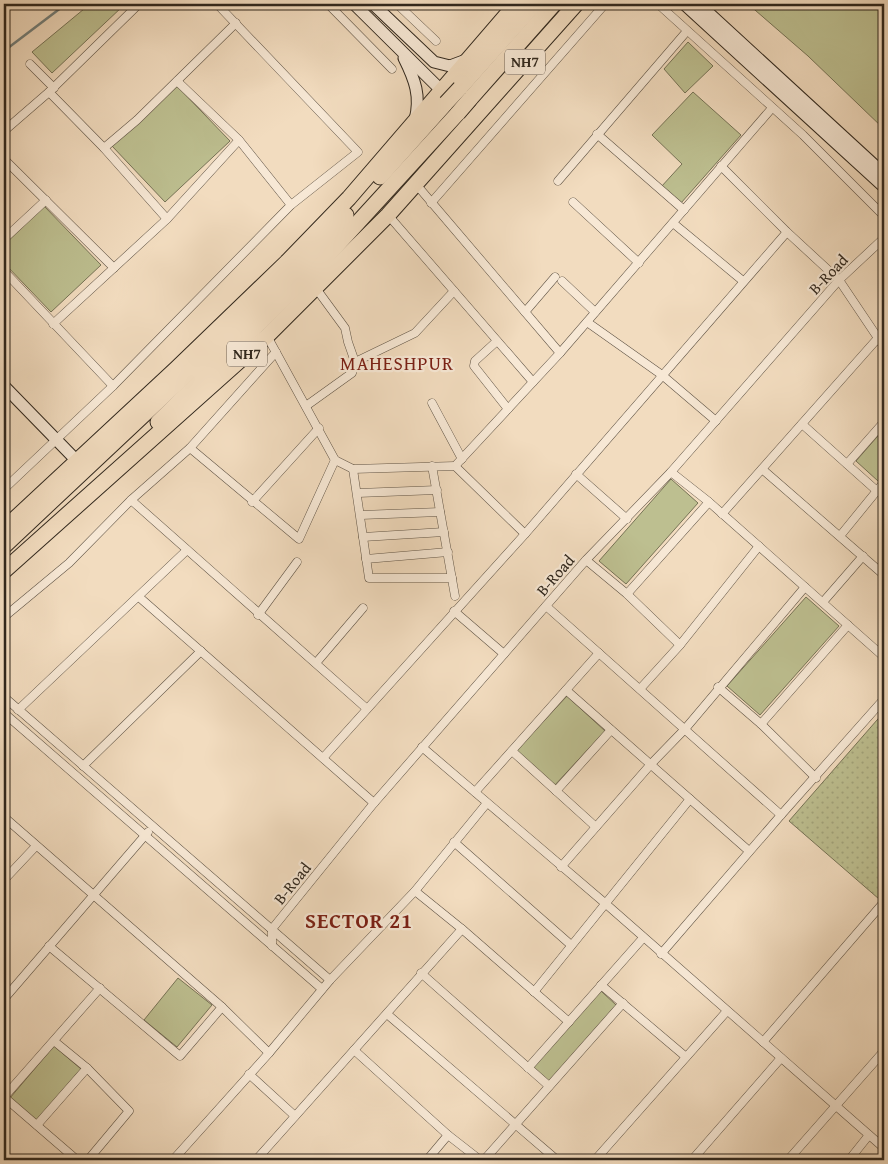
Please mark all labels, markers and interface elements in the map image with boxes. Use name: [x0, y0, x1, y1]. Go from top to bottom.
road number: NH7: [505, 50, 545, 74]
street label: B-Road: [803, 248, 854, 300]
road number: NH7: [227, 342, 267, 366]
district label: MAHESHPUR: [340, 349, 454, 377]
street label: B-Road: [530, 549, 580, 601]
street label: B-Road: [268, 856, 317, 909]
district label: SECTOR 21: [305, 905, 413, 936]

